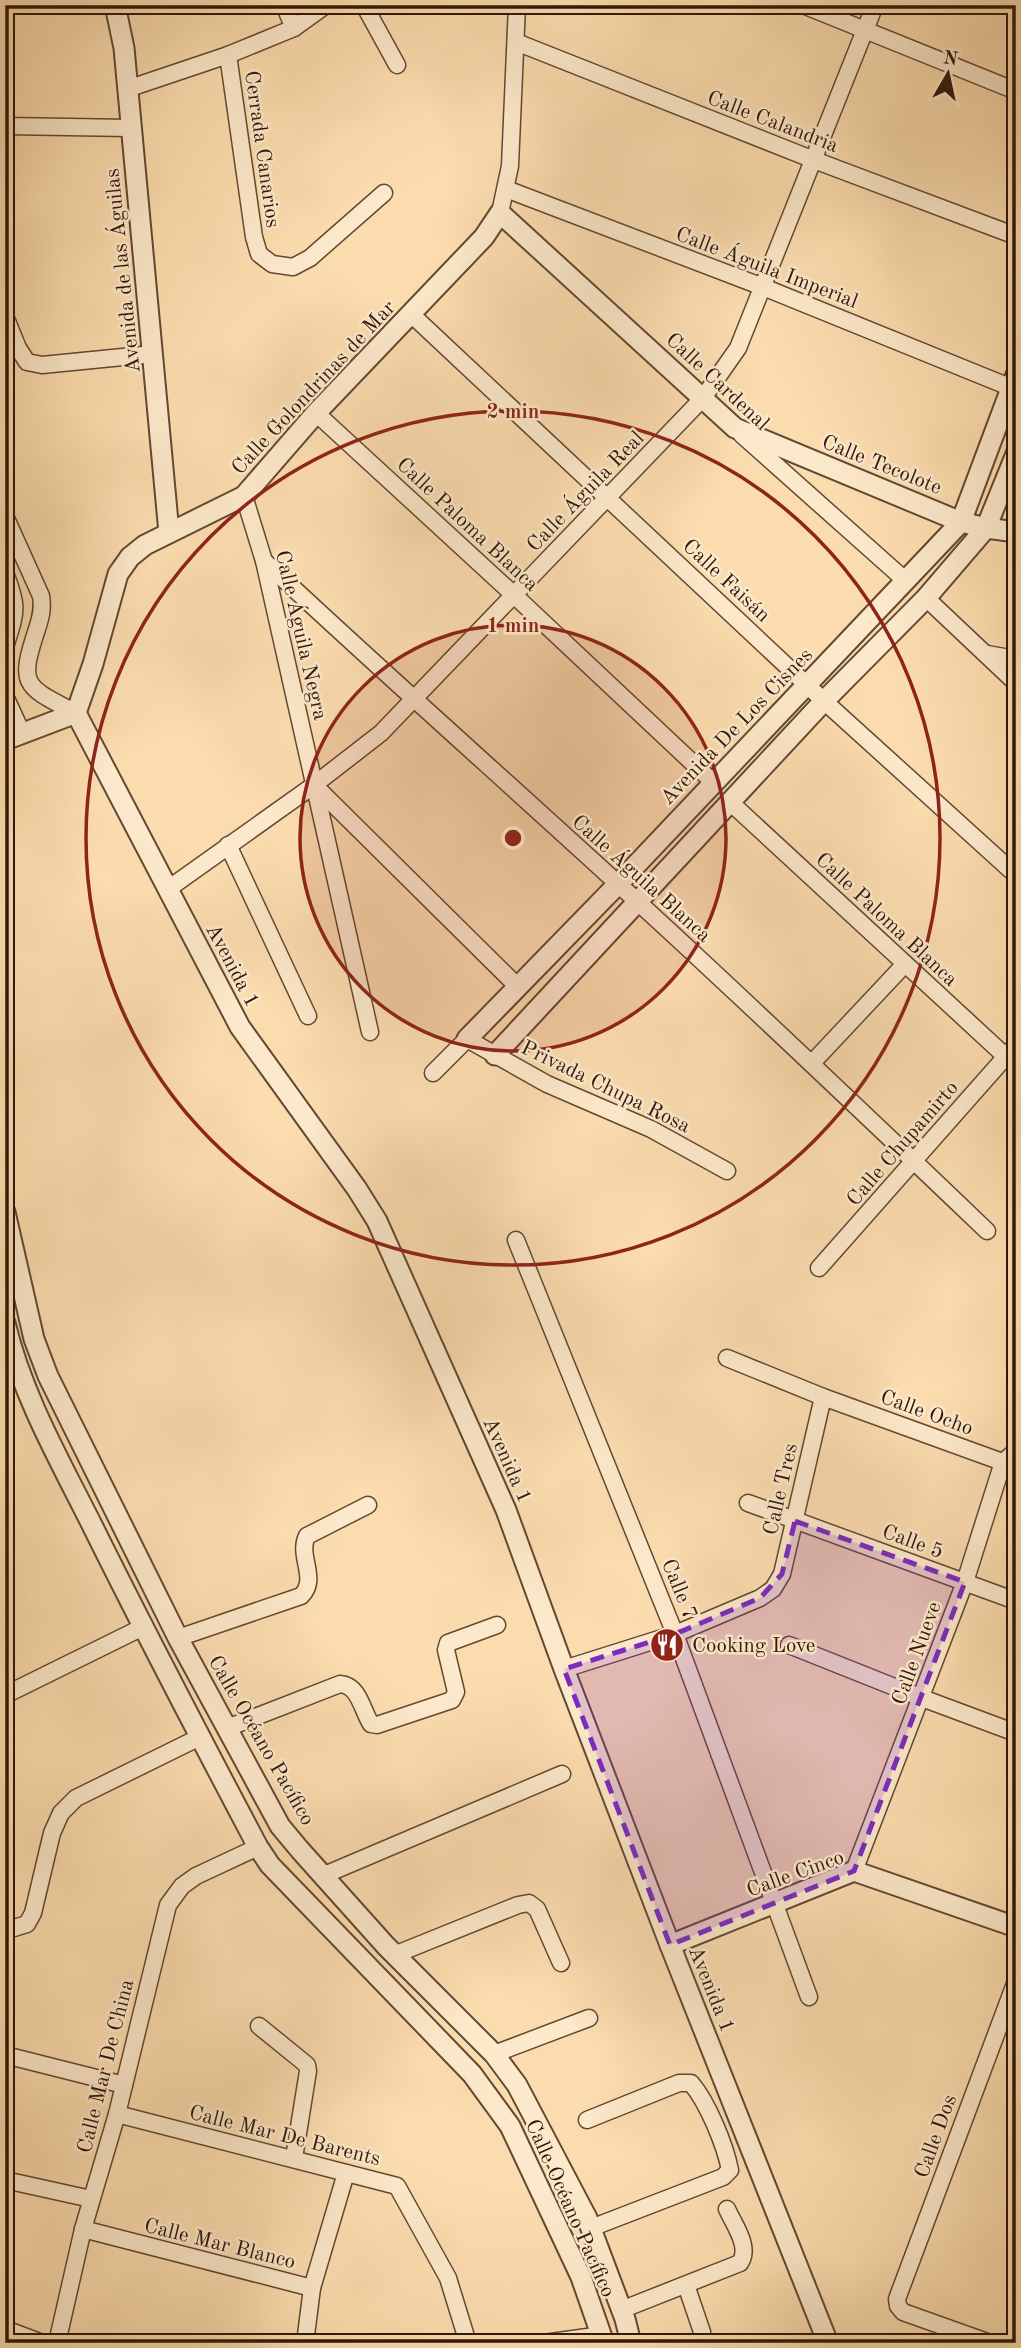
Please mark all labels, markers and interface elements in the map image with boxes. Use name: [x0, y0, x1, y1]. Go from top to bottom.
north arrow: [912, 38, 982, 108]
text: N: [942, 49, 959, 70]
street label: Cerrada Canarios: [240, 69, 283, 229]
street label: Calle Calandria: [704, 88, 841, 157]
street label: Avenida de las Águilas: [98, 167, 145, 375]
street label: Calle Águila Imperial: [672, 220, 862, 313]
street label: Calle Golondrinas de Mar: [228, 297, 400, 479]
street label: Calle Cardenal: [661, 329, 773, 435]
text: 2 min: [487, 402, 539, 423]
street label: Calle Águila Real: [521, 425, 649, 556]
street label: Calle Tecolote: [819, 432, 944, 499]
street label: Calle Paloma Blanca: [392, 454, 542, 596]
street label: Calle Faisán: [678, 536, 774, 627]
street label: Calle Águila Negra: [271, 547, 334, 722]
text: 1 min: [487, 616, 539, 637]
street label: Avenida De Los Cisnes: [657, 645, 817, 810]
street label: Calle Águila Blanca: [567, 808, 717, 947]
centre of rings: [501, 826, 525, 850]
street label: Calle Paloma Blanca: [811, 849, 961, 991]
street label: Avenida 1: [201, 921, 262, 1011]
street label: Privada Chupa Rosa: [517, 1037, 693, 1137]
street label: Calle Chupamirto: [843, 1077, 963, 1211]
street label: Calle Ocho: [877, 1387, 976, 1440]
street label: Avenida 1: [479, 1415, 535, 1506]
street label: Calle Tres: [761, 1441, 802, 1537]
street label: Calle 5: [879, 1522, 946, 1563]
street label: Calle 7: [657, 1556, 700, 1623]
street label: Calle Nueve: [889, 1599, 946, 1708]
restaurant icon: Cooking Love: [648, 1626, 686, 1664]
place label: Cooking Love: [692, 1636, 815, 1657]
street label: Calle Océano Pacífico: [204, 1652, 318, 1829]
street label: Calle Cinco: [744, 1847, 847, 1902]
street label: Avenida 1: [684, 1943, 737, 2036]
street label: Calle Mar De China: [75, 1977, 138, 2156]
street label: Calle Dos: [912, 2092, 961, 2181]
street label: Calle Mar De Barents: [187, 2102, 383, 2170]
street label: Calle Océano Pacífico: [521, 2117, 618, 2301]
street label: Calle Mar Blanco: [142, 2215, 297, 2273]

